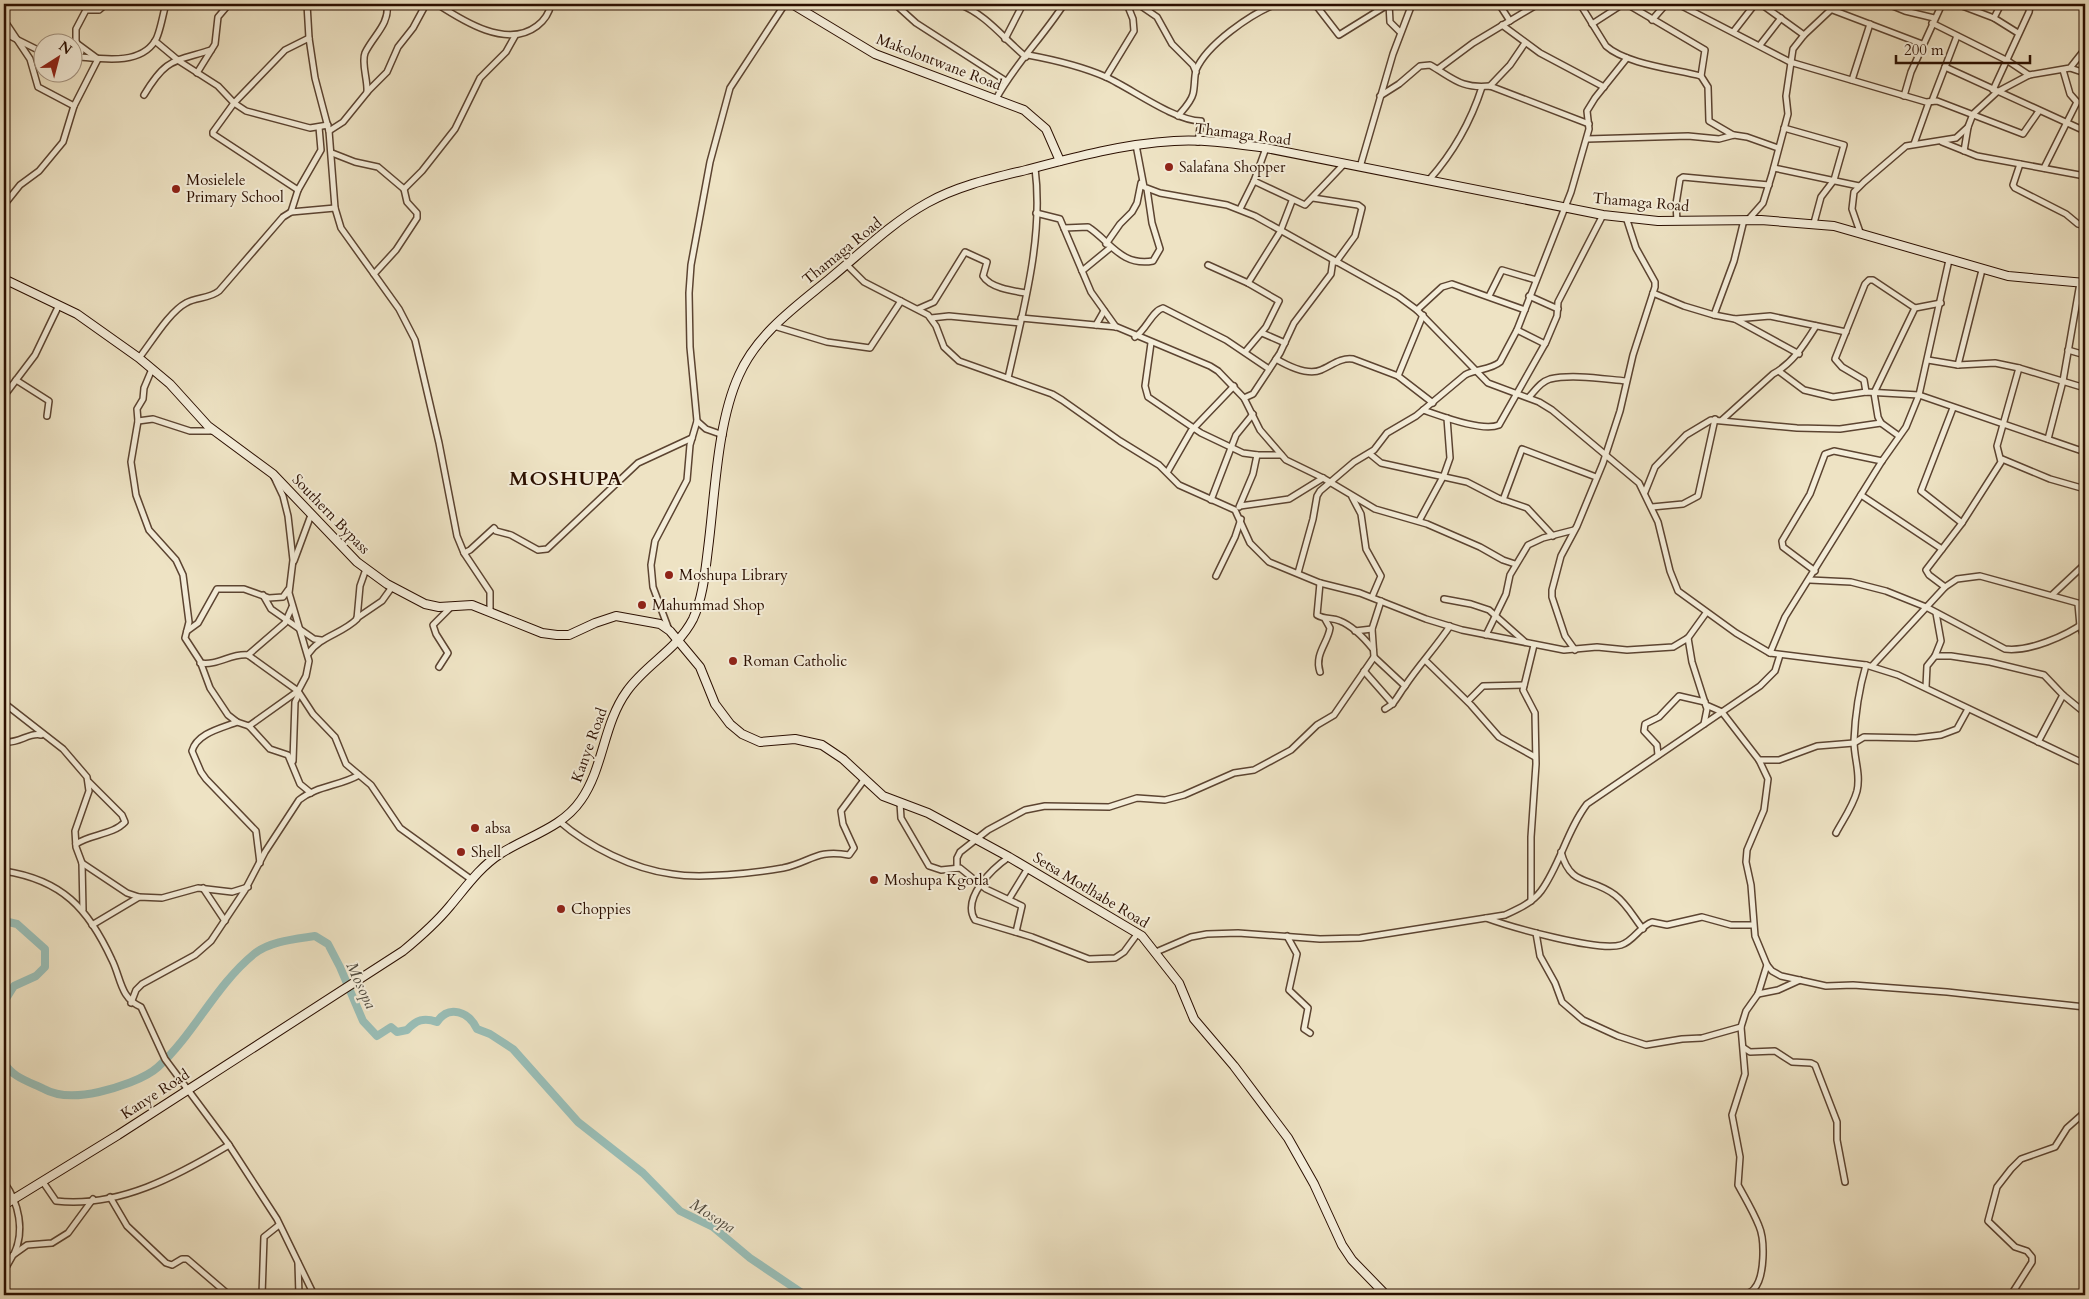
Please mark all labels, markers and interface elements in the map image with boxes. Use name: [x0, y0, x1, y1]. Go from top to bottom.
street label: Makolontwane Road: [873, 29, 1005, 95]
north arrow: [32, 32, 82, 82]
scale bar: [1896, 32, 2030, 64]
text: N: [55, 37, 76, 59]
text: 200 m: [1904, 40, 1944, 60]
street label: Thamaga Road: [1194, 118, 1292, 150]
place label: Salafana Shopper: [1179, 157, 1286, 177]
marker: Salafana Shopper: [1163, 161, 1175, 173]
place label: Mosielele Primary School: [186, 170, 284, 207]
marker: Mosielele Primary School: [170, 183, 182, 195]
street label: Thamaga Road: [1592, 188, 1690, 216]
street label: Thamaga Road: [798, 213, 886, 289]
district label: MOSHUPA: [509, 465, 623, 492]
street label: Southern Bypass: [288, 470, 374, 558]
place label: Moshupa Library: [679, 565, 788, 585]
marker: Moshupa Library: [663, 569, 675, 581]
place label: Mahummad Shop: [652, 595, 765, 615]
marker: Mahummad Shop: [636, 599, 648, 611]
place label: Roman Catholic: [743, 651, 847, 671]
marker: Roman Catholic: [727, 655, 739, 667]
street label: Kanye Road: [566, 705, 612, 785]
place label: absa: [485, 818, 512, 838]
marker: absa: [469, 822, 481, 834]
place label: Shell: [471, 842, 501, 862]
marker: Shell: [455, 846, 467, 858]
street label: Setsa Motlhabe Road: [1029, 847, 1153, 933]
place label: Moshupa Kgotla: [884, 870, 989, 890]
marker: Moshupa Kgotla: [868, 874, 880, 886]
place label: Choppies: [571, 899, 631, 919]
marker: Choppies: [555, 903, 567, 915]
water label: Mosopa: [341, 958, 382, 1013]
street label: Kanye Road: [117, 1064, 193, 1124]
water label: Mosopa: [686, 1193, 739, 1238]

